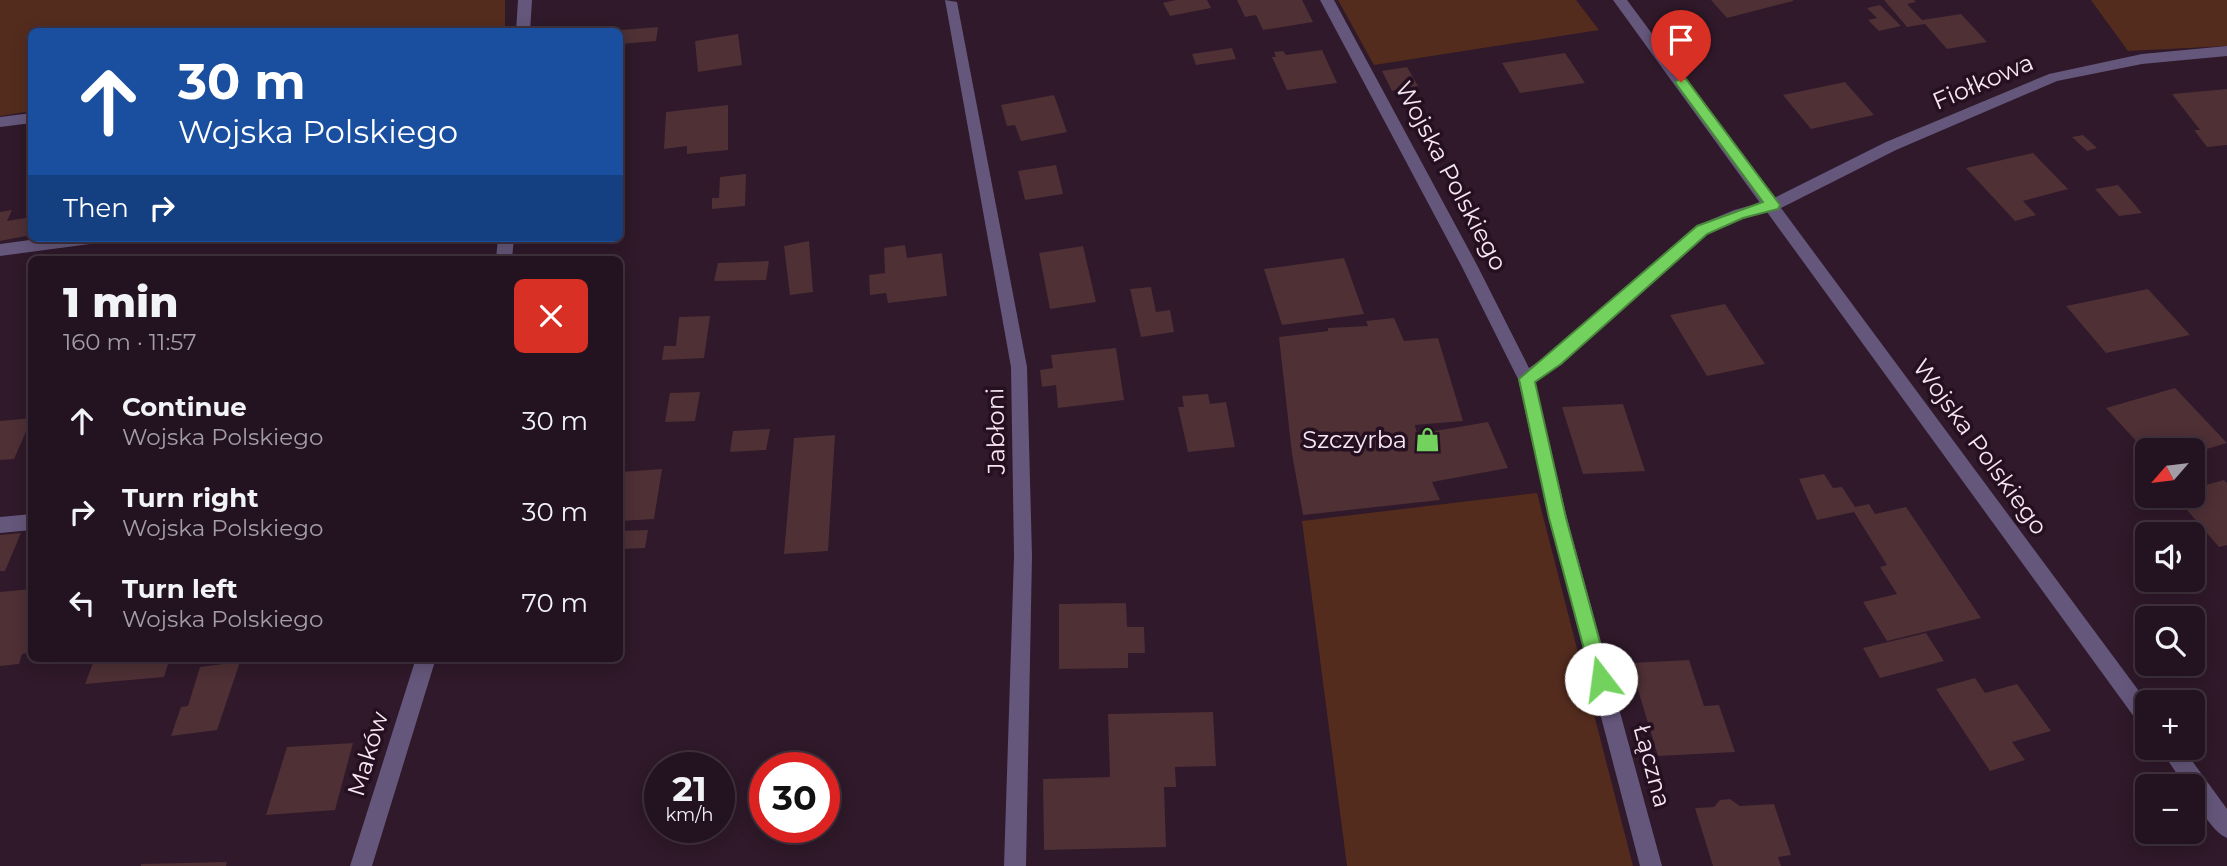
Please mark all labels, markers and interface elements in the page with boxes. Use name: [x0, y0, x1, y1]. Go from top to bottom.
pin: [1651, 10, 1711, 82]
icon: arrive: [1662, 21, 1700, 59]
street label: Fiołkowa: [1928, 47, 2038, 116]
text: 30 m: [178, 52, 306, 111]
icon: ahead: [63, 56, 154, 147]
street label: Wojska Polskiego: [1389, 76, 1514, 275]
text: Wojska Polskiego: [178, 112, 458, 151]
icon: right: [143, 189, 181, 227]
text: Then: [63, 192, 129, 224]
text: 1 min: [63, 276, 179, 328]
button: close: [514, 279, 588, 353]
text: 160 m · 11:57: [63, 328, 197, 356]
street label: Wojska Polskiego: [1907, 353, 2054, 540]
street label: Jabłoni: [980, 387, 1011, 476]
text: Continue: [122, 391, 247, 423]
icon: ahead: [63, 402, 101, 440]
text: 30 m: [522, 405, 588, 437]
text: Wojska Polskiego: [122, 423, 323, 451]
place label: Szczyrba: [1302, 425, 1407, 454]
shop icon: Szczyrba: [1413, 426, 1441, 454]
north arrow: [2135, 438, 2205, 508]
map controls: [2135, 438, 2205, 844]
text: Turn right: [122, 482, 258, 514]
icon: right: [63, 493, 101, 531]
text: 30 m: [522, 496, 588, 528]
text: Wojska Polskiego: [122, 514, 323, 542]
button: sound: [2135, 522, 2205, 592]
text: Turn left: [122, 573, 238, 605]
icon: left: [63, 584, 101, 622]
text: 70 m: [522, 587, 588, 619]
text: Wojska Polskiego: [122, 605, 323, 633]
button: search: [2135, 606, 2205, 676]
position arrow: [1564, 642, 1638, 716]
button: +: [2135, 690, 2205, 760]
street label: Maków: [341, 708, 394, 800]
street label: Łączna: [1628, 721, 1677, 810]
speed limit sign: 30: [749, 752, 840, 843]
text: 21: [672, 767, 707, 810]
button: −: [2135, 774, 2205, 844]
text: km/h: [665, 804, 714, 826]

